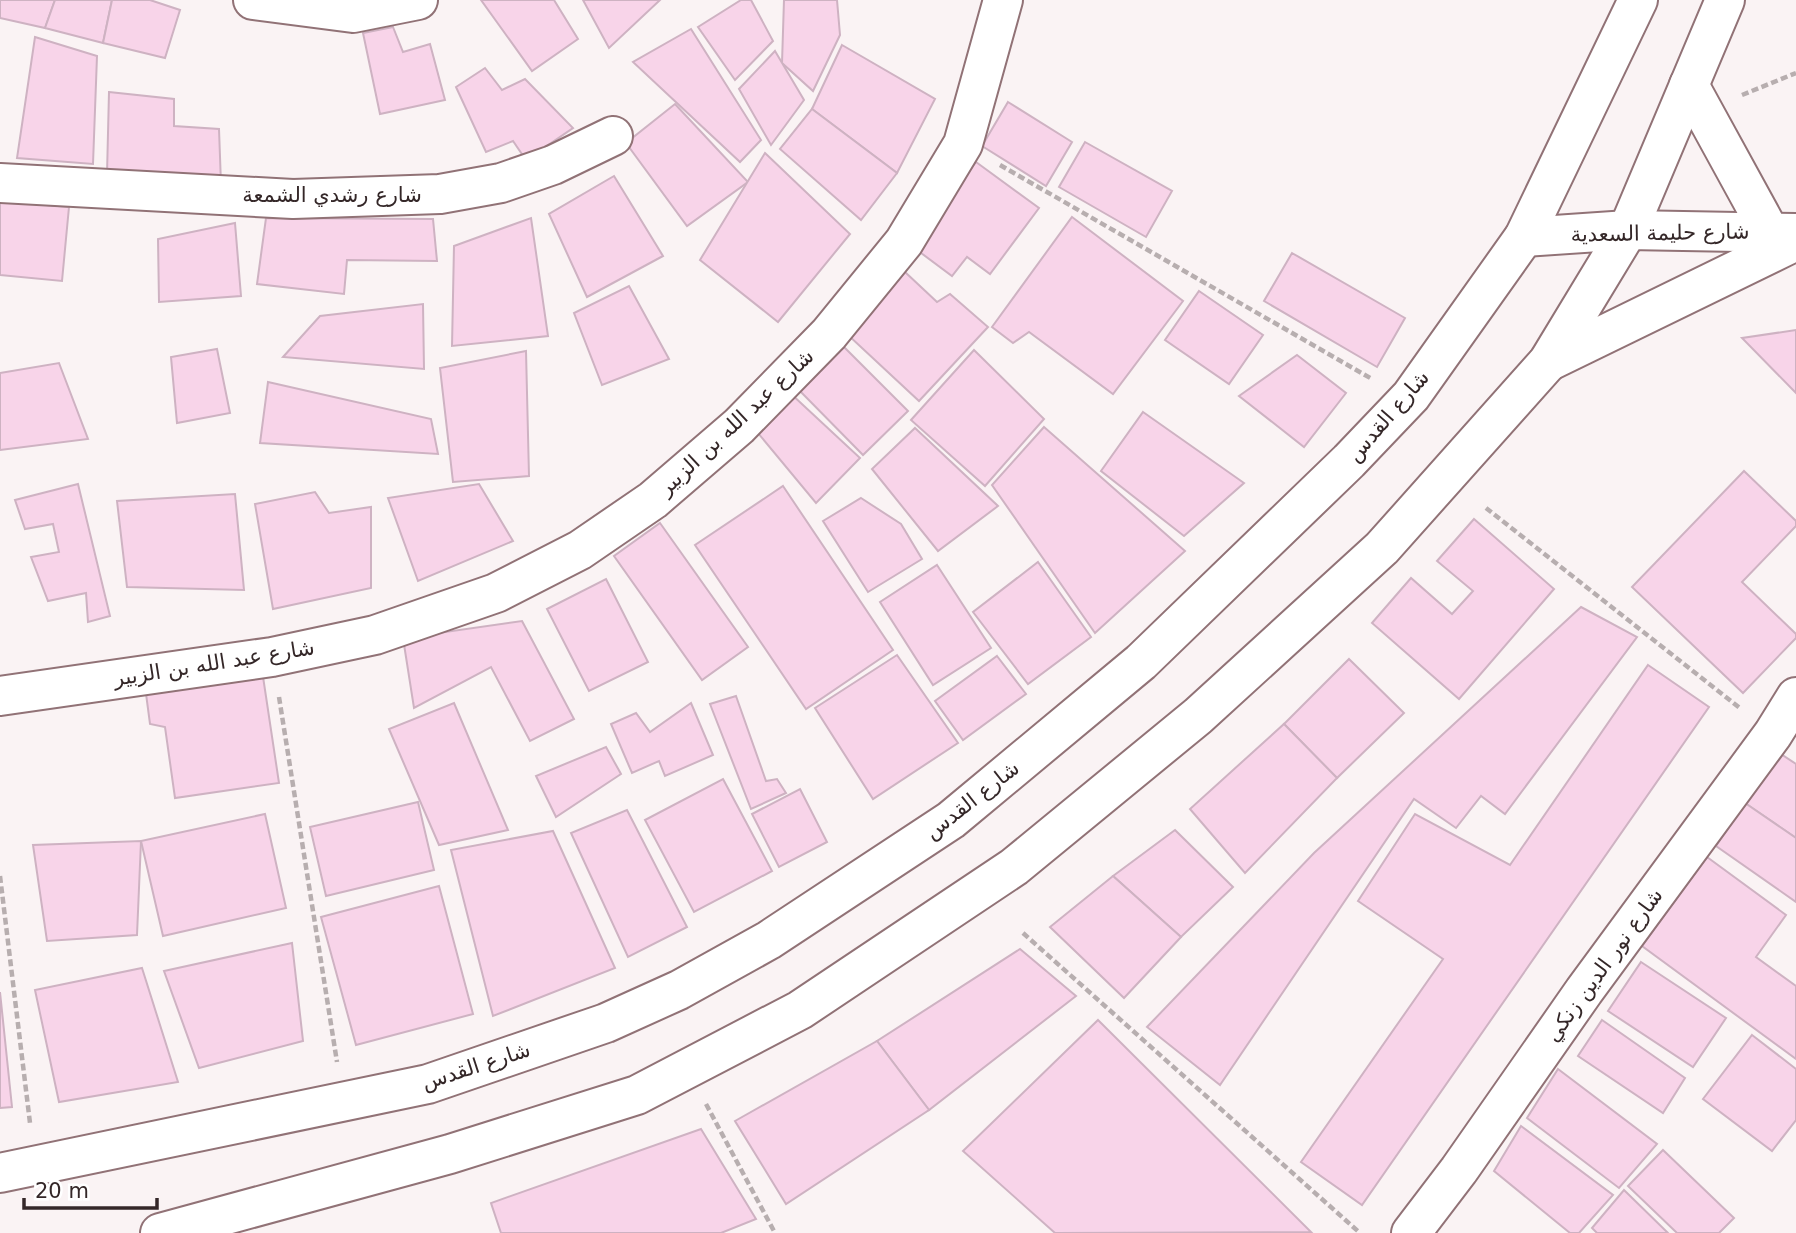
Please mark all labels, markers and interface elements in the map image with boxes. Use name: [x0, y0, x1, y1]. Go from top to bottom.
street label: شارع رشدي الشمعة: [242, 183, 422, 207]
street label: شارع حليمة السعدية: [1570, 219, 1750, 247]
street label: شارع عبد الله بن الزبير: [653, 344, 818, 501]
street label: شارع القدس: [1342, 366, 1434, 466]
street label: شارع عبد الله بن الزبير: [111, 635, 316, 691]
street label: شارع القدس: [920, 756, 1024, 844]
street label: شارع نور الدين زنكي: [1540, 884, 1668, 1046]
street label: شارع القدس: [419, 1037, 533, 1095]
scale bar: [24, 1166, 158, 1210]
text: 20 m: [35, 1179, 89, 1203]

